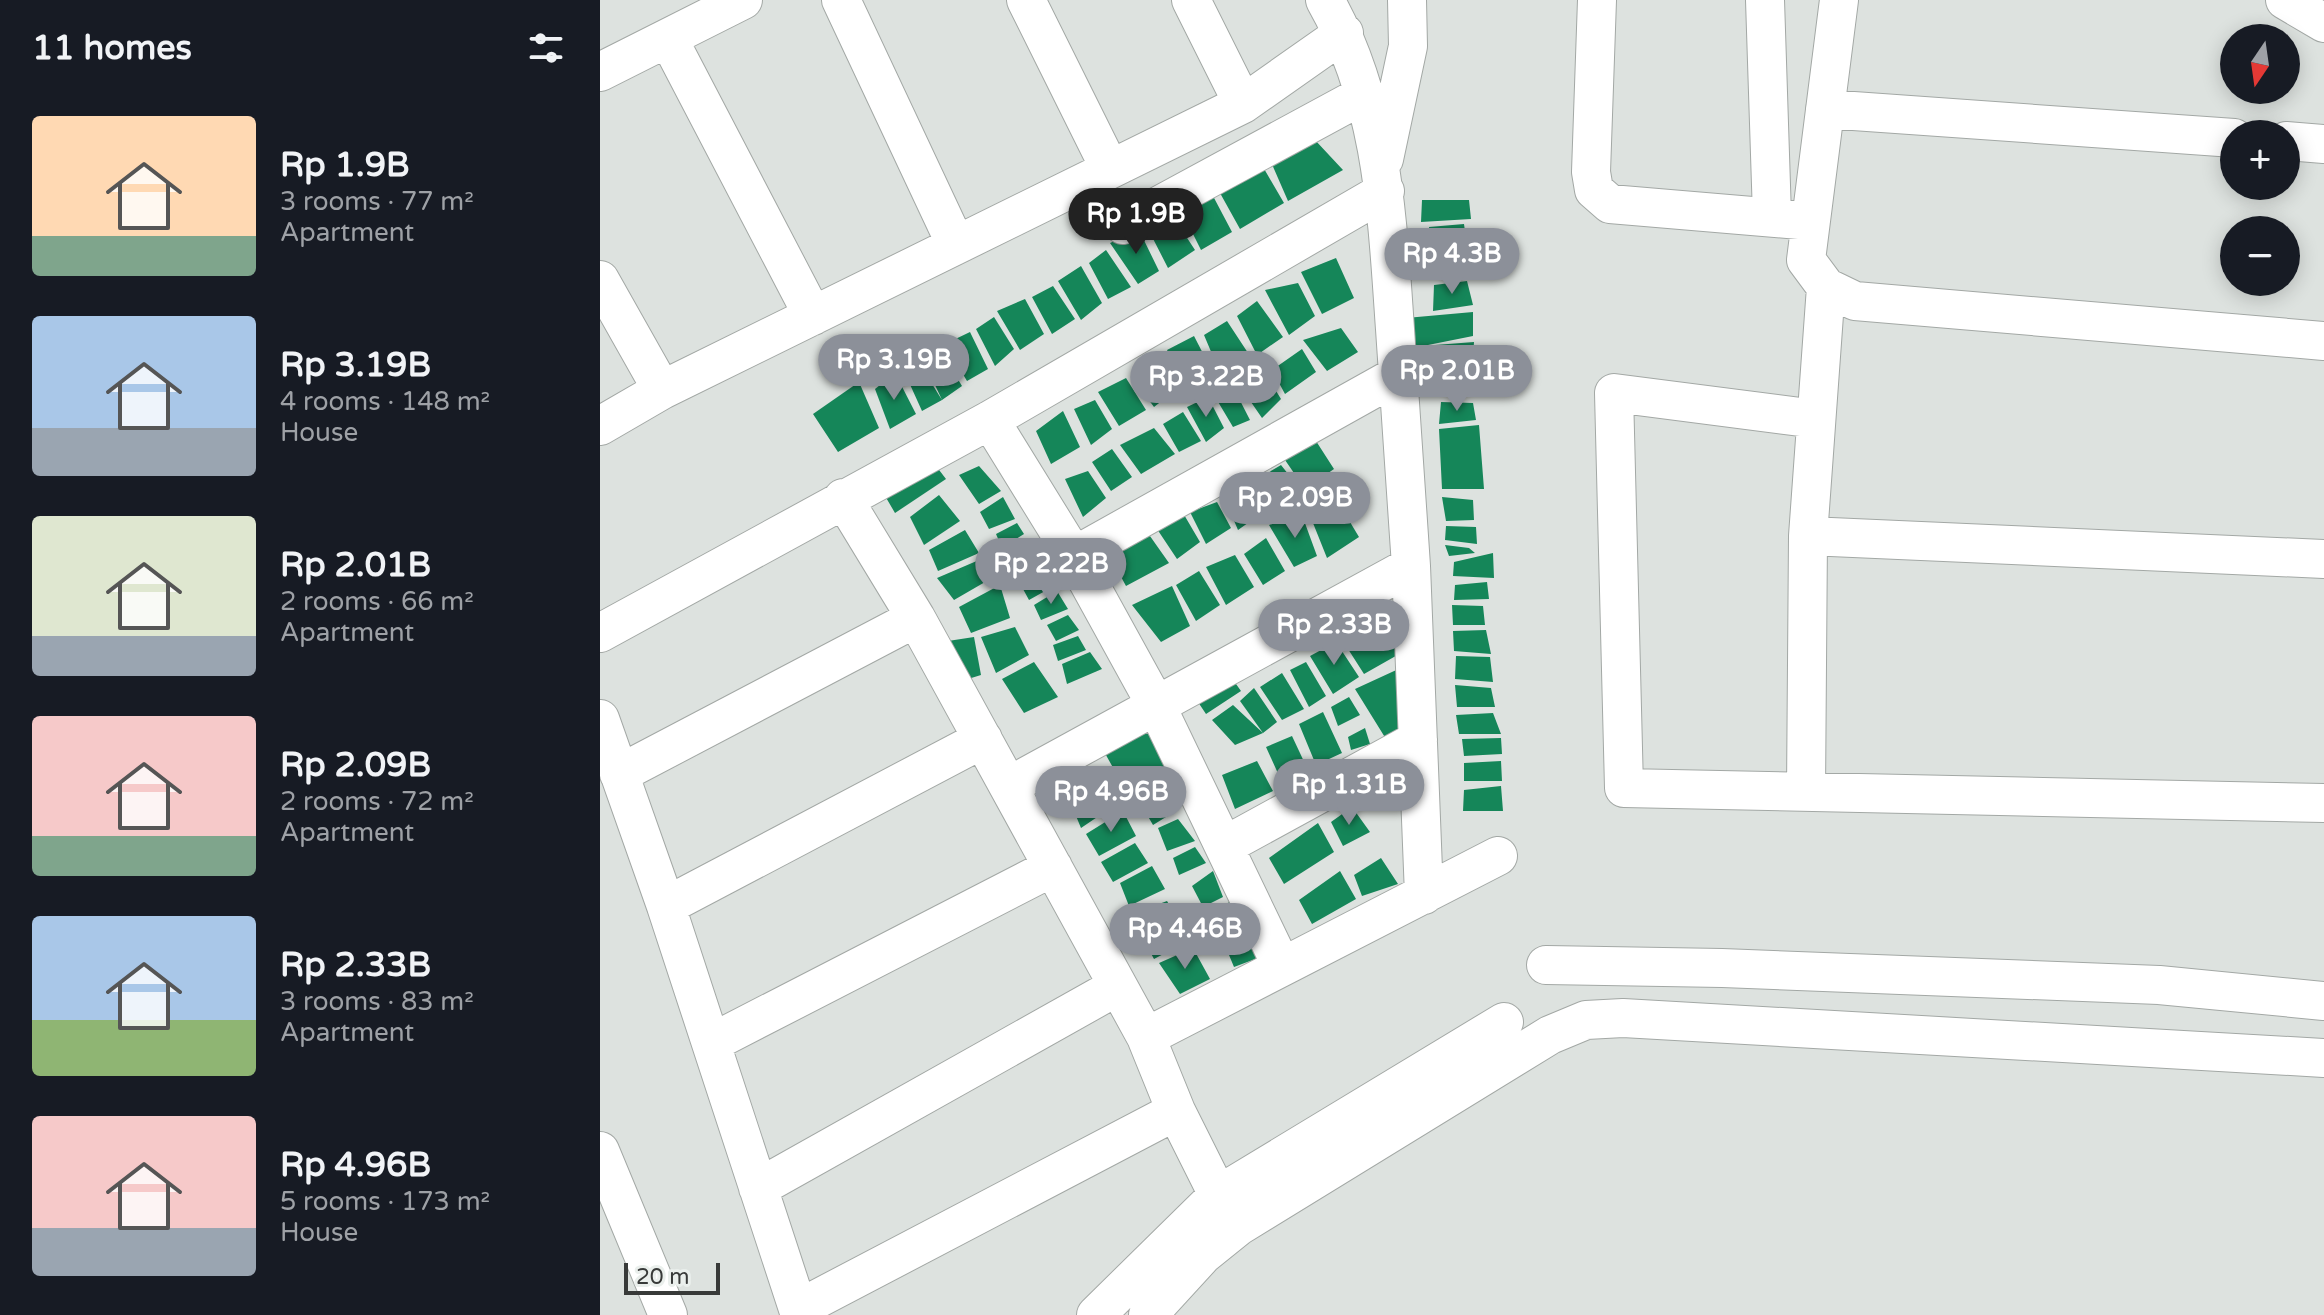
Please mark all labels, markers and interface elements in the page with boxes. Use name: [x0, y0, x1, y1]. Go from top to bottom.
north arrow: [2220, 24, 2300, 104]
map controls: [2220, 24, 2300, 296]
icon: filters: [524, 26, 568, 70]
text: 11 homes: [32, 28, 192, 69]
button: +: [2220, 120, 2300, 200]
text: Rp 1.9B: [280, 145, 410, 186]
icon: home: [96, 148, 192, 244]
text: 3 rooms · 77 m²: [280, 186, 474, 217]
pin: Rp 1.9B: [1062, 188, 1210, 256]
text: Rp 1.9B: [1086, 198, 1186, 229]
button: −: [2220, 216, 2300, 296]
text: Apartment: [280, 217, 414, 248]
pin: Rp 4.3B: [1378, 228, 1526, 296]
text: Rp 4.3B: [1402, 238, 1502, 269]
pin: Rp 3.19B: [811, 334, 977, 402]
text: Rp 3.19B: [836, 344, 952, 375]
text: Rp 3.19B: [280, 345, 431, 386]
pin: Rp 2.01B: [1374, 345, 1540, 413]
icon: home: [96, 348, 192, 444]
pin: Rp 3.22B: [1123, 351, 1289, 419]
text: Rp 2.01B: [1399, 355, 1515, 386]
text: Rp 3.22B: [1148, 361, 1264, 392]
text: 4 rooms · 148 m²: [280, 386, 490, 417]
text: House: [280, 417, 358, 448]
pin: Rp 2.09B: [1212, 472, 1378, 540]
text: Rp 2.09B: [1237, 482, 1353, 513]
pin: Rp 2.22B: [968, 538, 1134, 606]
text: Rp 2.01B: [280, 545, 431, 586]
icon: home: [96, 548, 192, 644]
text: Rp 2.22B: [993, 548, 1109, 579]
text: 2 rooms · 66 m²: [280, 586, 474, 617]
pin: Rp 2.33B: [1251, 599, 1417, 667]
text: Rp 2.33B: [1276, 609, 1392, 640]
text: Apartment: [280, 617, 414, 648]
text: Rp 2.09B: [280, 745, 431, 786]
icon: home: [96, 748, 192, 844]
pin: Rp 1.31B: [1266, 759, 1432, 827]
pin: Rp 4.96B: [1028, 766, 1194, 834]
text: Rp 1.31B: [1291, 769, 1407, 800]
text: Rp 4.96B: [1053, 776, 1169, 807]
text: 2 rooms · 72 m²: [280, 786, 474, 817]
text: Apartment: [280, 817, 414, 848]
pin: Rp 4.46B: [1102, 903, 1268, 971]
text: Rp 4.46B: [1128, 913, 1242, 944]
text: Rp 2.33B: [280, 945, 431, 986]
icon: home: [96, 948, 192, 1044]
text: 3 rooms · 83 m²: [280, 986, 474, 1017]
text: Apartment: [280, 1017, 414, 1048]
text: Rp 4.96B: [280, 1145, 431, 1186]
icon: home: [96, 1148, 192, 1244]
text: 5 rooms · 173 m²: [280, 1186, 490, 1217]
text: House: [280, 1217, 358, 1248]
scale bar: [624, 1259, 720, 1295]
text: 20 m: [636, 1264, 690, 1290]

